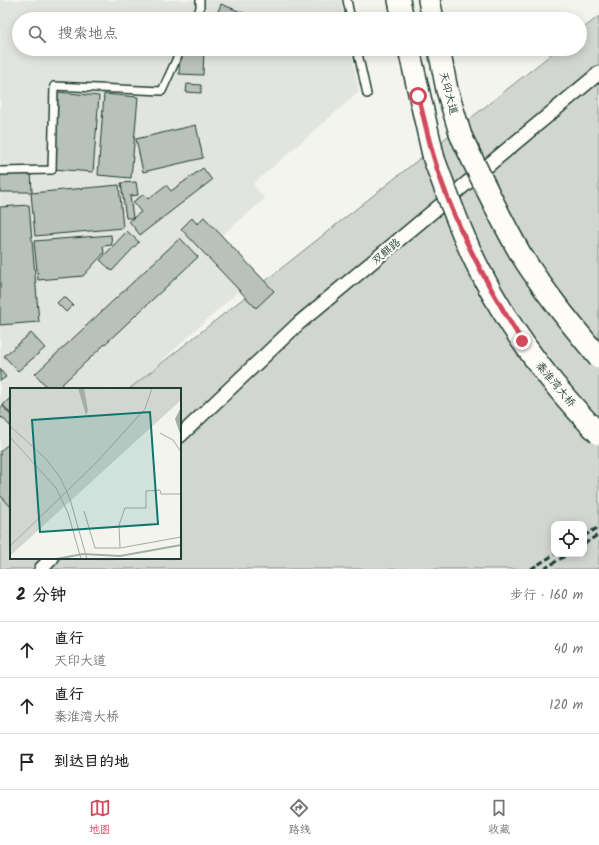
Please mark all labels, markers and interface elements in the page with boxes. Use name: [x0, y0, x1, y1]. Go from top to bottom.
search box: [12, 12, 587, 56]
text: 搜索地点: [58, 22, 118, 46]
icon: search: [26, 23, 48, 45]
street label: 天印大道: [434, 70, 462, 117]
route start: [409, 87, 427, 105]
street label: 双麒路: [368, 234, 405, 269]
route end: [513, 332, 531, 350]
street label: 秦淮湾大桥: [531, 358, 580, 411]
inset map: [10, 388, 181, 559]
map controls: [551, 521, 587, 557]
button: locate: [551, 521, 587, 557]
text: 2 分钟: [16, 582, 66, 609]
text: 步行 · 160 m: [510, 585, 583, 606]
text: 直行: [54, 627, 84, 651]
icon: ahead: [16, 639, 38, 661]
text: 40 m: [554, 639, 583, 660]
text: 天印大道: [54, 651, 106, 672]
text: 直行: [54, 683, 84, 707]
icon: ahead: [16, 695, 38, 717]
text: 120 m: [549, 695, 583, 716]
text: 秦淮湾大桥: [54, 707, 119, 728]
text: 到达目的地: [54, 750, 129, 774]
icon: arrive: [16, 751, 38, 773]
tab: 地图: [89, 797, 111, 839]
tab: 路线: [288, 797, 310, 839]
tab: 收藏: [488, 797, 510, 839]

